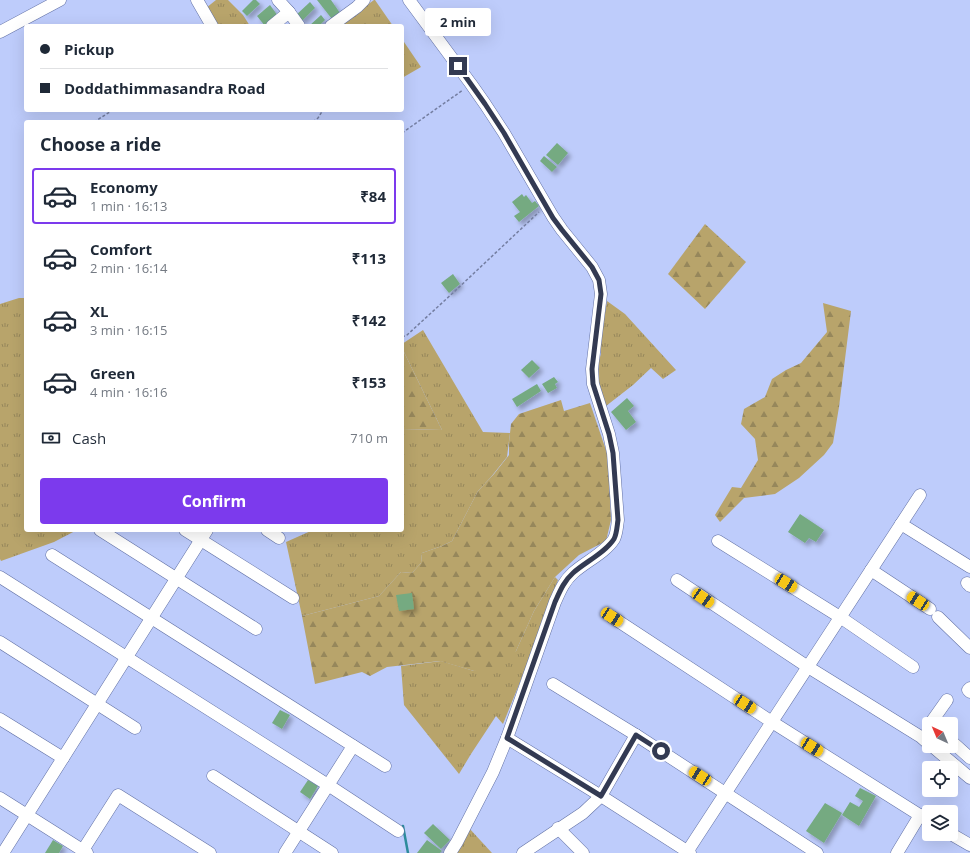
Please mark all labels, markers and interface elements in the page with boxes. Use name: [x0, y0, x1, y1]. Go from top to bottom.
callout: 2 min: [425, 8, 491, 36]
text: 2 min: [440, 13, 476, 31]
text: Pickup: [64, 39, 114, 59]
route end: [449, 57, 467, 75]
text: Doddathimmasandra Road: [64, 78, 265, 98]
text: Choose a ride: [40, 132, 161, 156]
text: Economy: [90, 177, 158, 197]
icon: car: [42, 178, 78, 214]
text: ₹84: [360, 186, 386, 206]
text: 1 min · 16:13: [90, 197, 167, 215]
text: Comfort: [90, 239, 152, 259]
icon: car: [42, 240, 78, 276]
text: ₹113: [352, 248, 386, 268]
text: 2 min · 16:14: [90, 259, 167, 277]
text: XL: [90, 301, 108, 321]
icon: car: [42, 302, 78, 338]
text: ₹142: [352, 310, 386, 330]
text: 3 min · 16:15: [90, 321, 167, 339]
text: Green: [90, 363, 135, 383]
icon: car: [42, 364, 78, 400]
text: ₹153: [352, 372, 386, 392]
text: 4 min · 16:16: [90, 383, 167, 401]
icon: cash: [40, 427, 62, 449]
text: Cash: [72, 428, 106, 448]
text: 710 m: [350, 429, 388, 447]
button: Confirm: [40, 478, 388, 524]
car: [773, 572, 799, 594]
car: [690, 586, 716, 610]
car: [905, 589, 931, 613]
car: [599, 605, 625, 629]
car: [732, 692, 758, 716]
north arrow: [922, 717, 958, 753]
map controls: [922, 717, 958, 841]
car: [799, 736, 825, 758]
route start: [652, 742, 670, 760]
button: locate: [922, 761, 958, 797]
car: [687, 764, 713, 788]
button: layers: [922, 805, 958, 841]

